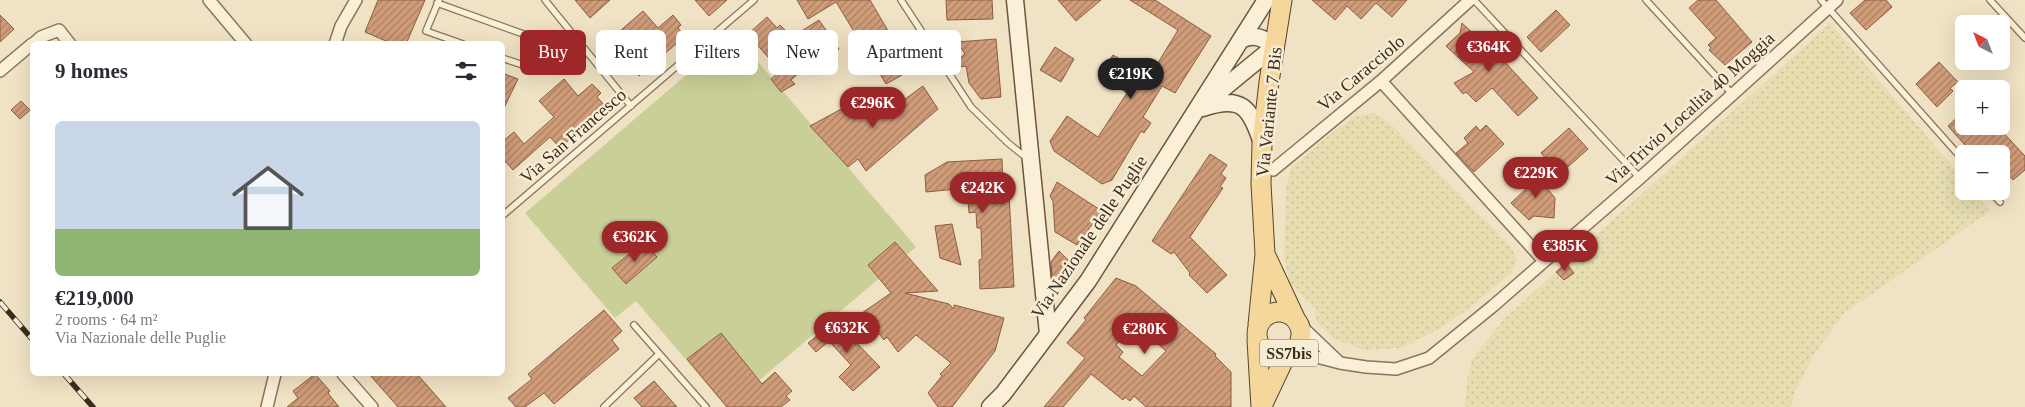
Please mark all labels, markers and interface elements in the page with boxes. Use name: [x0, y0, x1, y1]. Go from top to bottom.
north arrow: [1955, 15, 2010, 70]
map controls: [1955, 15, 2010, 200]
street label: Via Trivio Località 40 Moggia: [1602, 28, 1778, 190]
chip: Buy: [520, 30, 586, 75]
chip: Rent: [596, 30, 666, 75]
chip: Filters: [676, 30, 758, 75]
chip: New: [768, 30, 838, 75]
chip: Apartment: [848, 30, 961, 75]
pin: €364K: [1454, 30, 1524, 73]
street label: Via Caracciolo: [1313, 31, 1409, 115]
text: €364K: [1467, 38, 1511, 55]
street label: Via Variante 7 Bis: [1252, 46, 1286, 178]
icon: filters: [452, 57, 480, 85]
pin: €219K: [1096, 58, 1166, 100]
text: 9 homes: [55, 59, 128, 83]
text: €219K: [1109, 65, 1153, 82]
button: +: [1955, 80, 2010, 135]
street label: Via San Francesco: [516, 85, 630, 187]
pin: €296K: [838, 86, 908, 129]
text: €296K: [851, 94, 895, 111]
button: −: [1955, 145, 2010, 200]
street label: Via Nazionale delle Puglie: [1027, 152, 1151, 322]
icon: home: [223, 153, 313, 243]
pin: €229K: [1501, 156, 1571, 199]
text: €229K: [1514, 164, 1558, 181]
pin: €242K: [948, 172, 1018, 214]
text: €242K: [961, 179, 1005, 196]
pin: €362K: [600, 220, 670, 263]
text: €362K: [613, 228, 657, 245]
pin: €385K: [1530, 230, 1600, 272]
text: €385K: [1543, 237, 1587, 254]
text: €219,000: [55, 286, 134, 310]
text: 2 rooms · 64 m²: [55, 311, 158, 328]
pin: €632K: [812, 312, 882, 354]
pin: €280K: [1110, 312, 1180, 355]
text: €632K: [825, 319, 869, 336]
text: €280K: [1123, 320, 1167, 337]
text: Via Nazionale delle Puglie: [55, 329, 226, 346]
road number: SS7bis: [1260, 339, 1318, 366]

